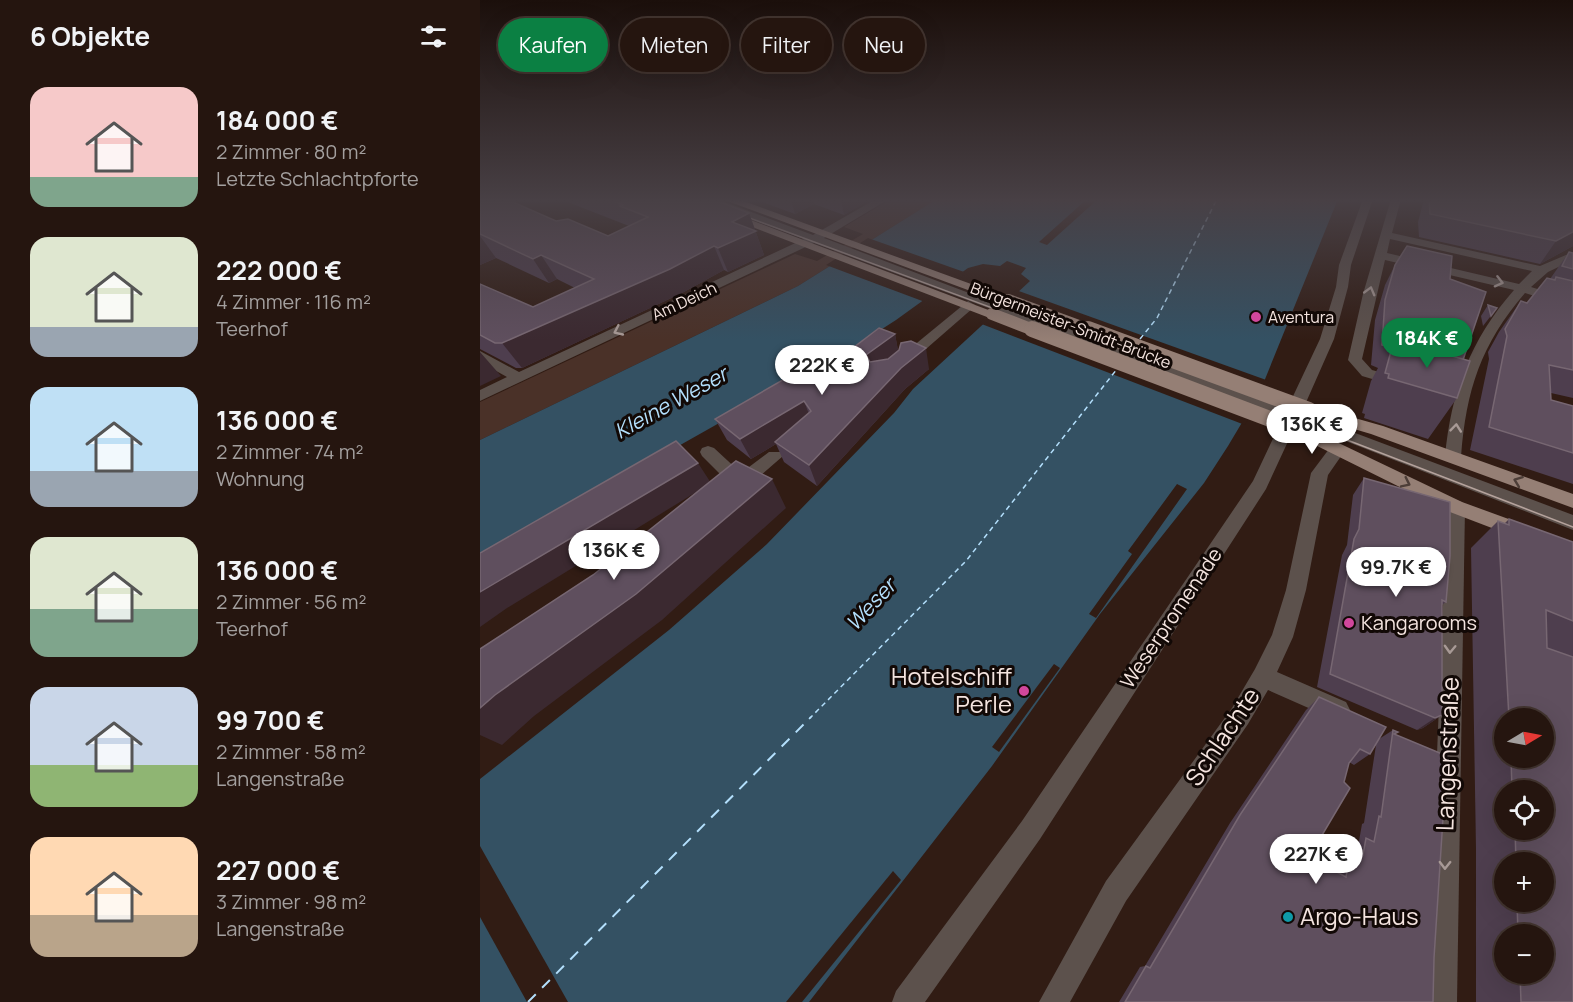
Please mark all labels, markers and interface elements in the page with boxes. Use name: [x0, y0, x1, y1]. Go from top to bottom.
text: 6 Objekte: [30, 18, 150, 54]
chip: Kaufen: [498, 18, 608, 72]
chip: Mieten: [620, 18, 729, 72]
chip: Filter: [741, 18, 832, 72]
chip: Neu: [844, 18, 925, 72]
icon: filters: [417, 20, 450, 53]
text: 184 000 €: [216, 102, 339, 138]
icon: home: [78, 111, 150, 183]
text: 2 Zimmer · 80 m²: [216, 138, 366, 165]
text: Letzte Schlachtpforte: [216, 165, 419, 192]
text: 222 000 €: [216, 252, 342, 288]
icon: home: [78, 261, 150, 333]
one-way arrow: [1494, 275, 1504, 288]
street label: Am Deich: [648, 276, 720, 326]
street label: Bürgermeister-Smidt-Brücke: [968, 277, 1174, 373]
one-way arrow: [1363, 286, 1375, 297]
text: 4 Zimmer · 116 m²: [216, 288, 371, 315]
place label: Aventura: [1268, 306, 1334, 328]
marker: Aventura: [1249, 310, 1263, 324]
text: Teerhof: [216, 315, 288, 342]
pin: 184K €: [1378, 318, 1476, 369]
one-way arrow: [614, 324, 625, 336]
text: 184K €: [1395, 324, 1459, 351]
pin: 222K €: [773, 345, 871, 396]
text: 222K €: [789, 351, 855, 378]
water label: Kleine Weser: [609, 358, 734, 445]
text: 136 000 €: [216, 402, 338, 438]
pin: 136K €: [1263, 404, 1361, 455]
text: 136K €: [1280, 410, 1344, 437]
icon: home: [78, 411, 150, 483]
one-way arrow: [1449, 423, 1462, 433]
text: 2 Zimmer · 74 m²: [216, 438, 364, 465]
text: Wohnung: [216, 465, 305, 492]
one-way arrow: [1400, 476, 1411, 488]
one-way arrow: [1513, 476, 1524, 488]
pin: 136K €: [565, 530, 663, 581]
text: 136K €: [582, 536, 646, 563]
street label: Weserpromenade: [1114, 542, 1228, 693]
pin: 99.7K €: [1341, 547, 1451, 598]
text: 136 000 €: [216, 552, 338, 588]
text: 99.7K €: [1360, 553, 1432, 580]
icon: home: [78, 561, 150, 633]
water label: Weser: [839, 570, 903, 636]
text: 2 Zimmer · 56 m²: [216, 588, 367, 615]
place label: Kangarooms: [1361, 609, 1477, 636]
text: Teerhof: [216, 615, 288, 642]
marker: Kangarooms: [1342, 616, 1356, 630]
one-way arrow: [1444, 645, 1457, 654]
place label: Hotelschiff Perle: [891, 659, 1012, 720]
street label: Langenstraße: [1427, 676, 1466, 832]
street label: Schlachte: [1177, 681, 1267, 792]
marker: Hotelschiff Perle: [1017, 684, 1031, 698]
text: 99 700 €: [216, 702, 325, 738]
north arrow: [1494, 708, 1554, 768]
map controls: [1494, 708, 1554, 984]
icon: home: [78, 711, 150, 783]
text: 2 Zimmer · 58 m²: [216, 738, 366, 765]
text: Langenstraße: [216, 765, 344, 792]
button: locate: [1494, 780, 1554, 840]
pin: 227K €: [1267, 834, 1365, 885]
text: 227K €: [1284, 840, 1348, 867]
text: 227 000 €: [216, 852, 340, 888]
button: +: [1494, 852, 1554, 912]
icon: home: [78, 861, 150, 933]
one-way arrow: [1439, 861, 1451, 870]
text: 3 Zimmer · 98 m²: [216, 888, 366, 915]
place label: Argo-Haus: [1300, 899, 1418, 932]
marker: Argo-Haus: [1281, 910, 1295, 924]
text: Langenstraße: [216, 915, 344, 942]
button: −: [1494, 924, 1554, 984]

